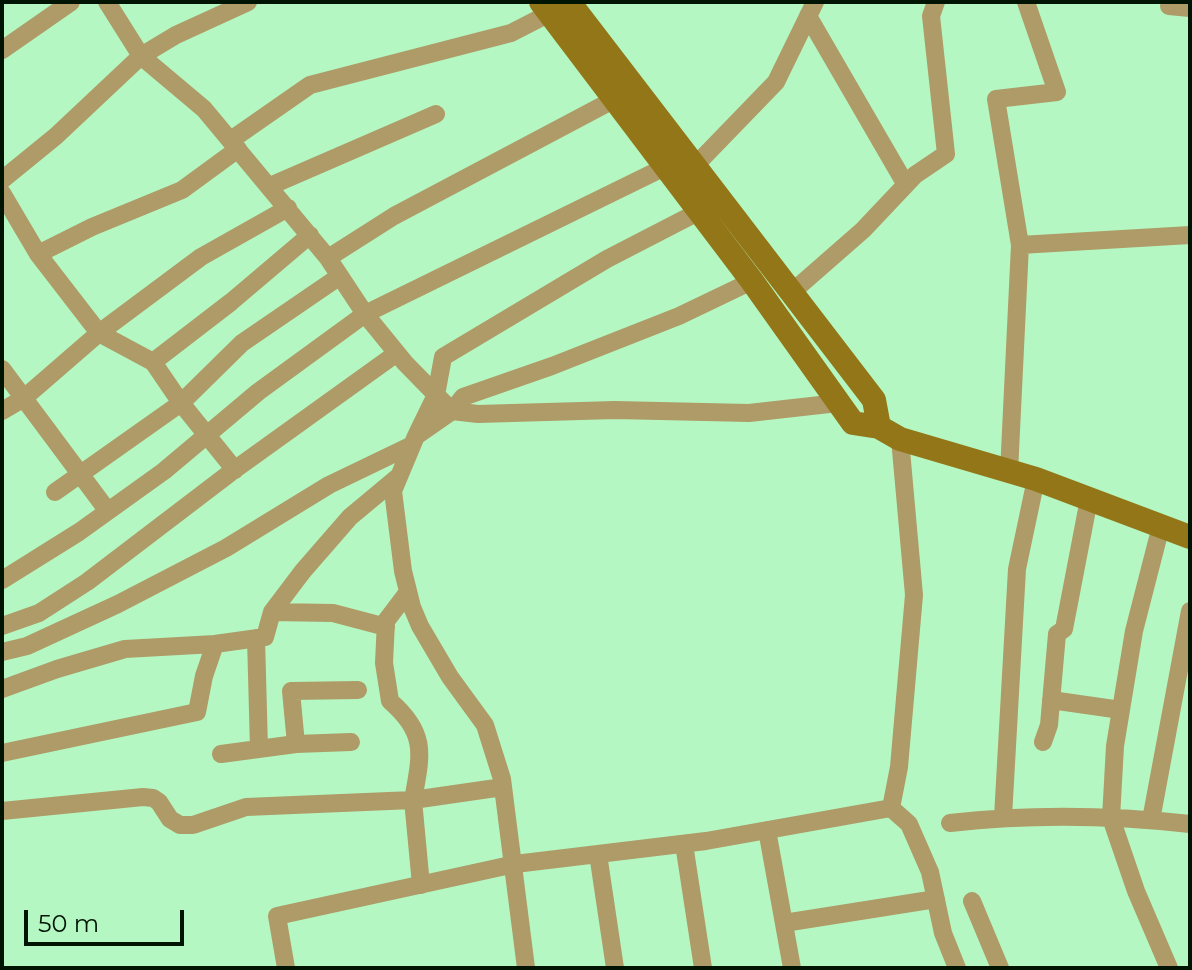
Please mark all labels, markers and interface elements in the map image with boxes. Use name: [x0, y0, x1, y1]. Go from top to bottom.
scale bar: [28, 894, 188, 944]
text: 50 m: [38, 909, 99, 938]

